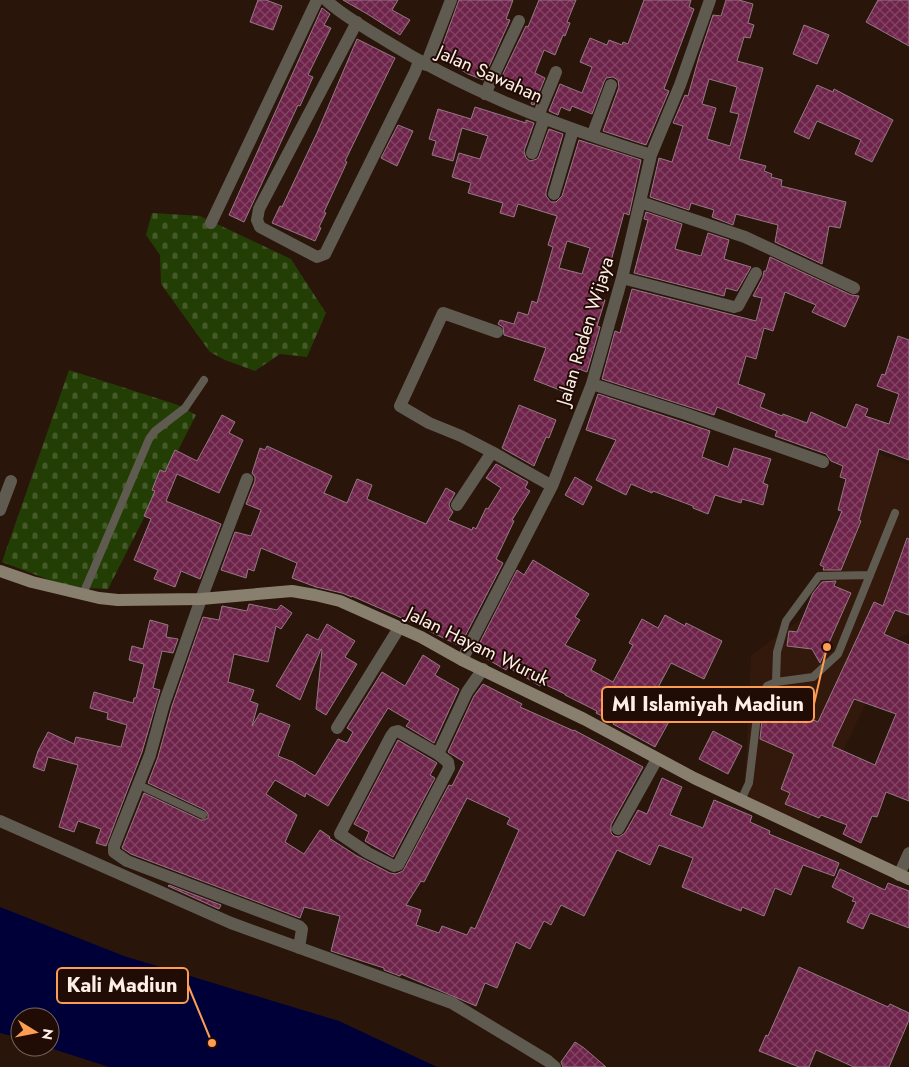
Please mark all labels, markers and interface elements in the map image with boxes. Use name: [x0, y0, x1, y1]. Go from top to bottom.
street label: Jalan Sawahan: [430, 37, 547, 109]
street label: Jalan Raden Wijaya: [549, 253, 620, 411]
street label: Jalan Hayam Wuruk: [399, 598, 555, 693]
callout: MI Islamiyah Madiun: [602, 687, 814, 722]
text: MI Islamiyah Madiun: [612, 690, 804, 719]
callout: Kali Madiun: [57, 968, 188, 1003]
text: Kali Madiun: [66, 971, 178, 1000]
north arrow: [10, 1007, 60, 1057]
text: N: [37, 1027, 59, 1041]

